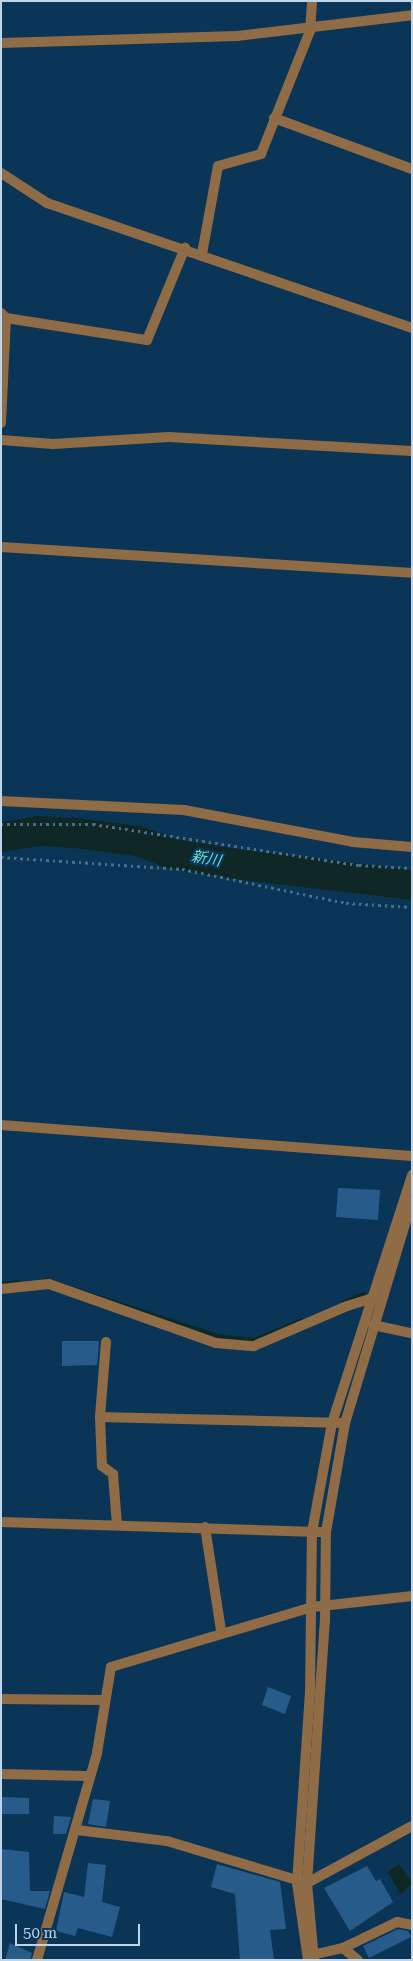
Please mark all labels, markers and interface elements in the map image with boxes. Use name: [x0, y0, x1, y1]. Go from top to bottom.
water label: 新川: [190, 848, 222, 870]
scale bar: [18, 1914, 142, 1946]
text: 50 m: [23, 1924, 57, 1942]

